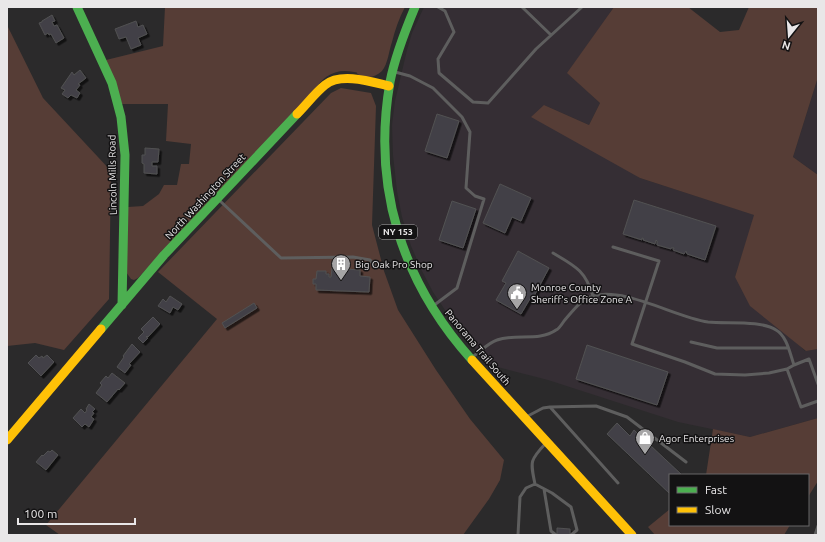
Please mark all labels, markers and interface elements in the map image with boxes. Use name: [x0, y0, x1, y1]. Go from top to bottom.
north arrow: [769, 16, 809, 56]
text: N: [780, 39, 792, 53]
street label: Lincoln Mills Road: [106, 135, 119, 215]
street label: North Washington Street: [163, 151, 248, 241]
road number: NY 153: [379, 225, 417, 239]
building icon: Big Oak Pro Shop: [330, 253, 352, 281]
place label: Big Oak Pro Shop: [355, 259, 433, 270]
public building icon: Monroe County Sheriff's Office Zone A: [506, 282, 528, 310]
place label: Monroe County Sheriff's Office Zone A: [531, 282, 633, 305]
street label: Panorama Trail South: [443, 307, 513, 387]
shop icon: Agor Enterprises: [634, 427, 656, 455]
place label: Agor Enterprises: [659, 433, 734, 444]
legend: [669, 474, 809, 526]
text: Fast: [705, 483, 727, 496]
scale bar: [18, 500, 135, 526]
text: Slow: [705, 503, 731, 516]
text: 100 m: [24, 507, 57, 520]

